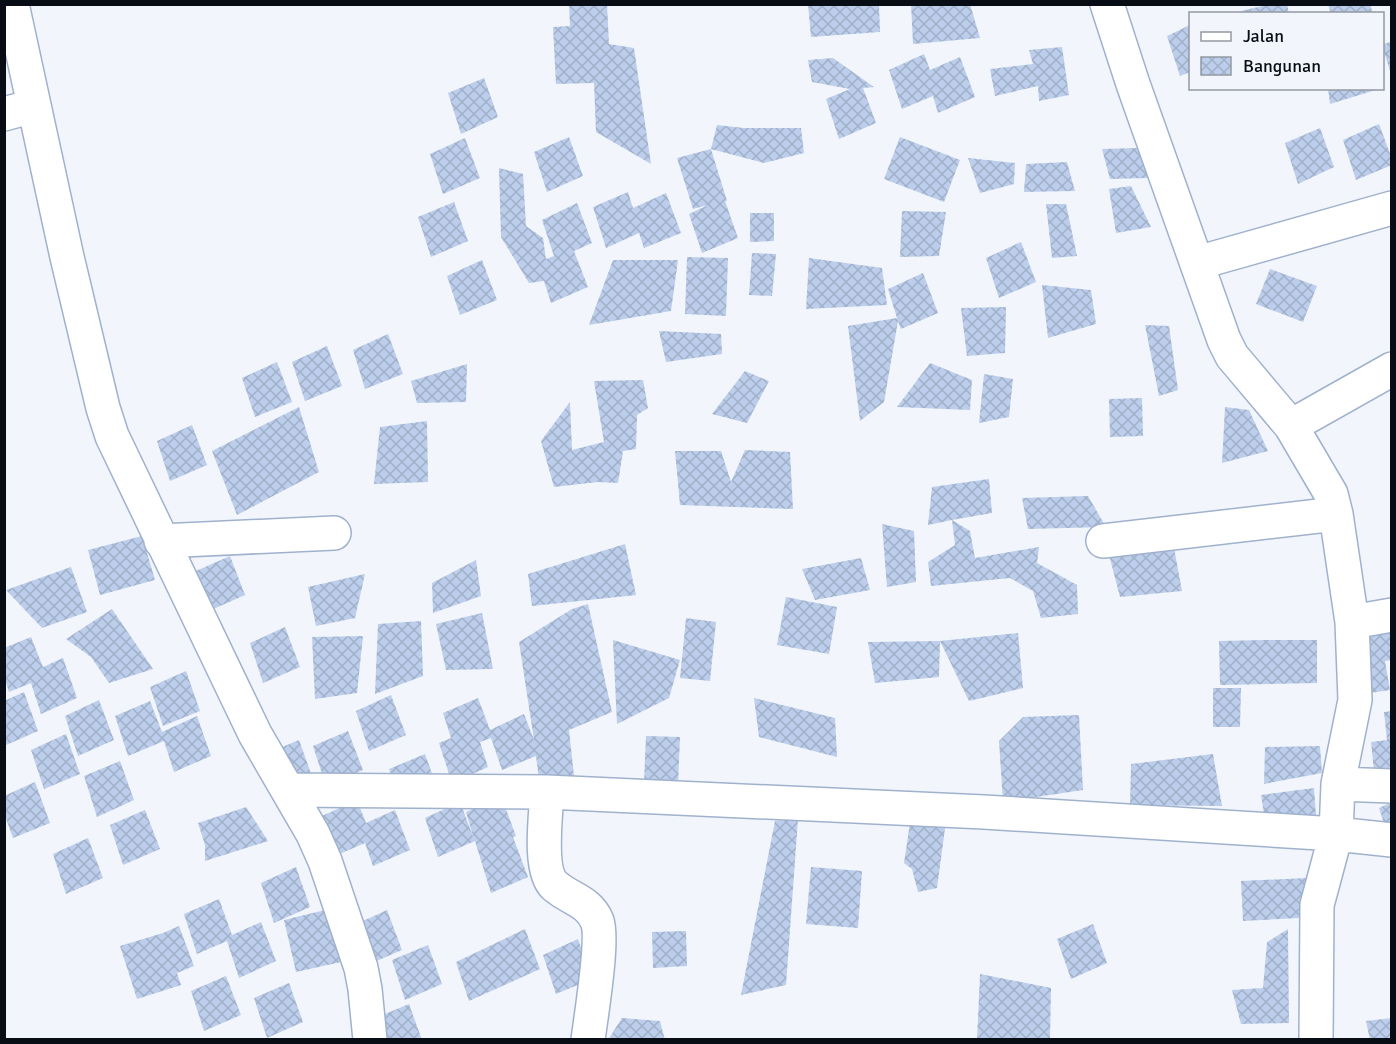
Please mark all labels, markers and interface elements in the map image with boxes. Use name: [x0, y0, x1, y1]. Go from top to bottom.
legend: [1189, 12, 1384, 90]
text: Jalan: [1243, 25, 1284, 47]
text: Bangunan: [1243, 55, 1321, 77]

